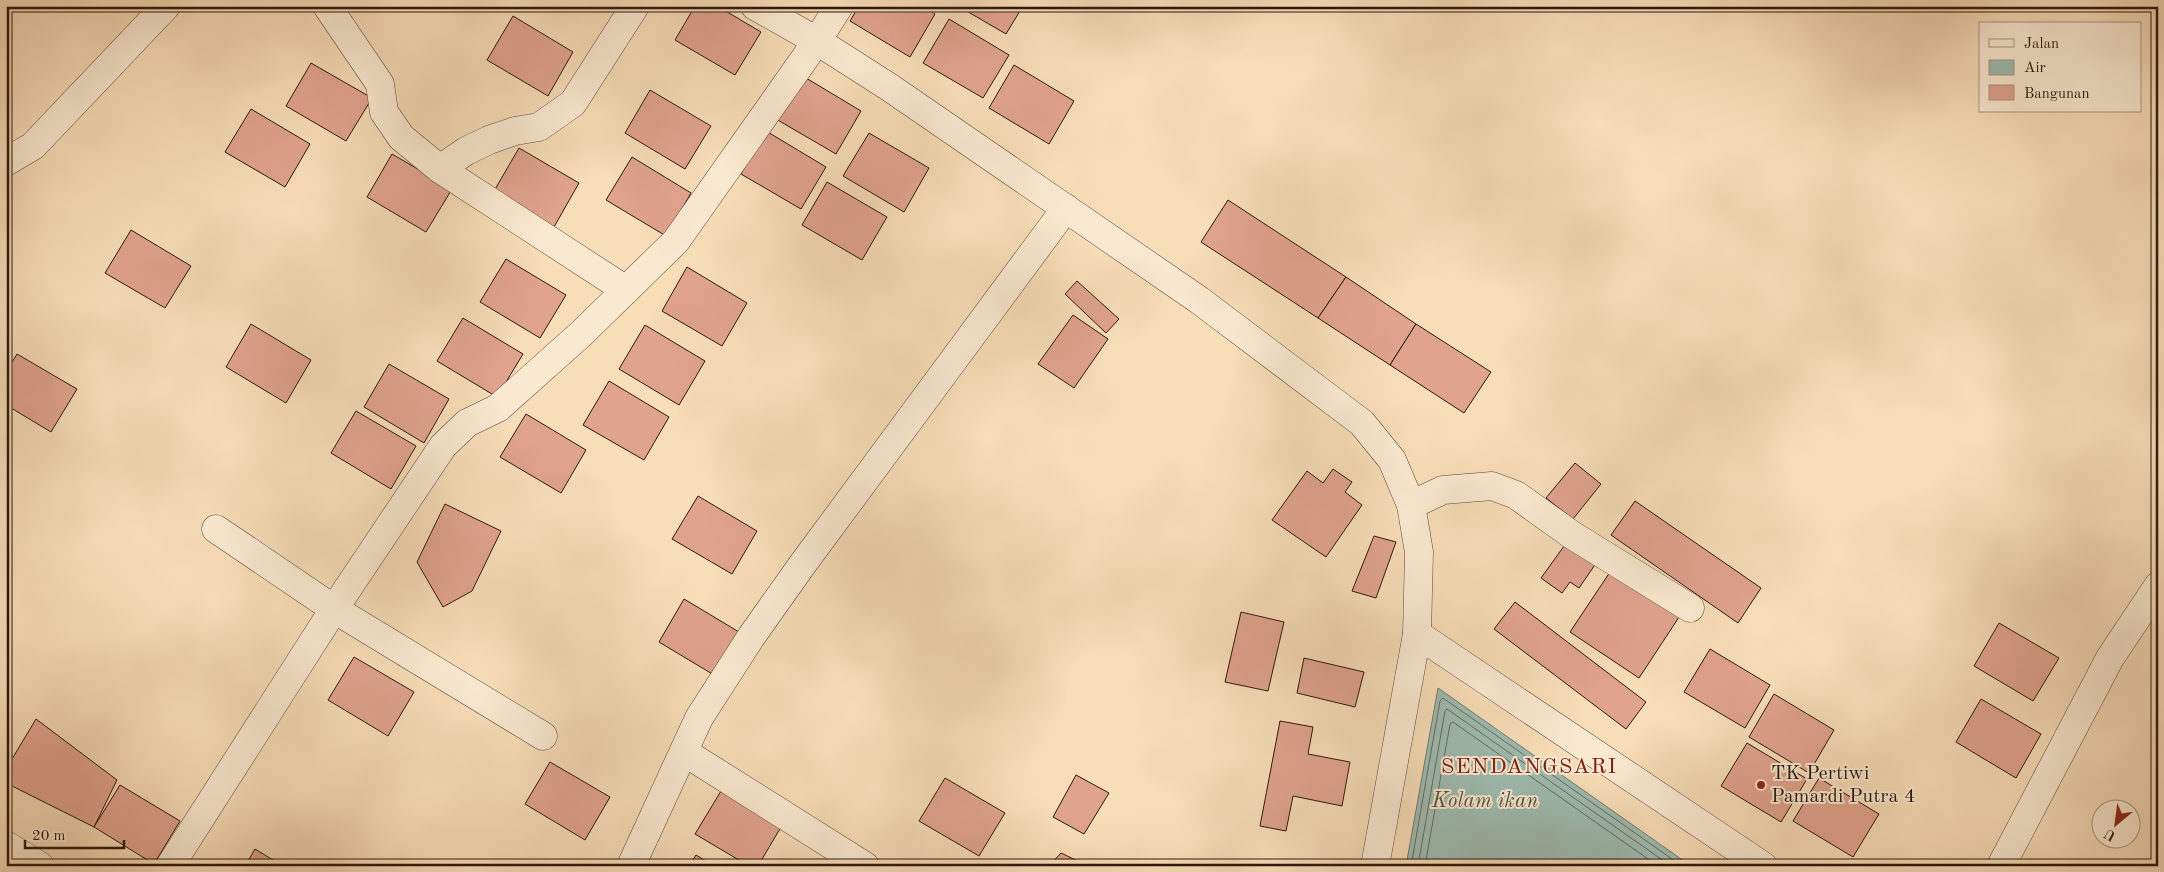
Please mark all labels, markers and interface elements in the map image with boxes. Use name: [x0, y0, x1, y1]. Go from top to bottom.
legend: [1979, 22, 2142, 112]
text: Jalan: [2024, 37, 2059, 52]
text: Air: [2024, 61, 2046, 76]
text: Bangunan: [2024, 87, 2090, 102]
district label: SENDANGSARI: [1441, 756, 1617, 778]
place label: TK Pertiwi Pamardi Putra 4: [1771, 764, 1916, 807]
marker: TK Pertiwi Pamardi Putra 4: [1755, 779, 1767, 791]
water label: Kolam ikan: [1431, 791, 1538, 812]
north arrow: [2092, 800, 2142, 850]
scale bar: [25, 817, 124, 849]
text: U: [2102, 826, 2118, 843]
text: 20 m: [32, 829, 66, 844]

